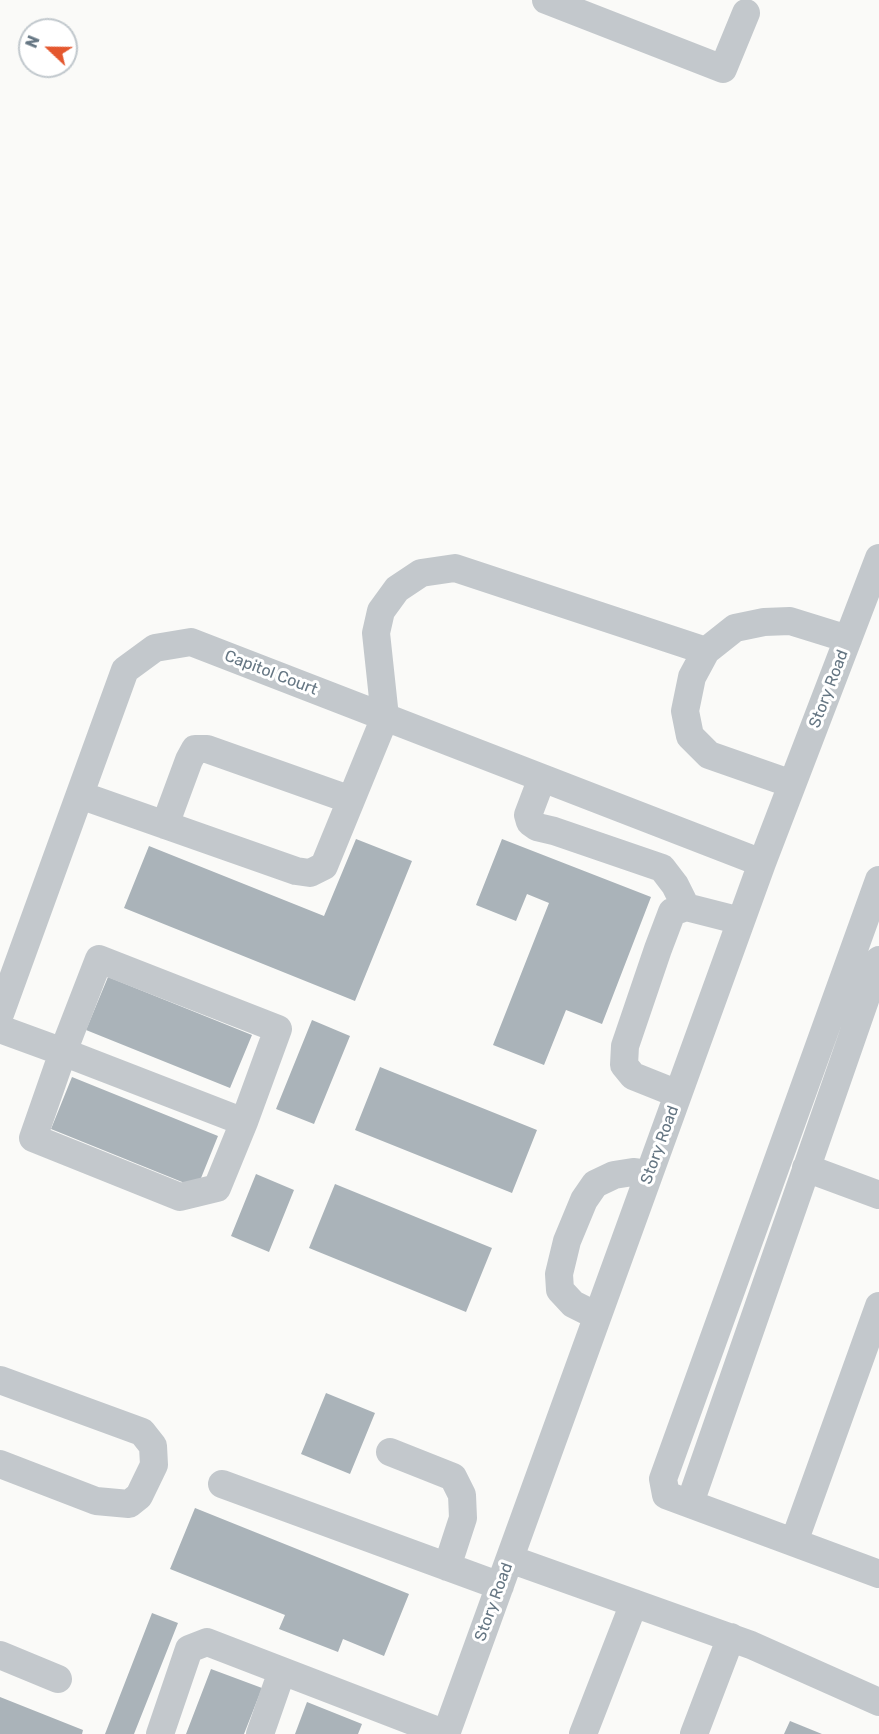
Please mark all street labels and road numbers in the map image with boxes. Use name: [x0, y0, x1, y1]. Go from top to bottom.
street label: Capitol Court: [222, 646, 320, 700]
street label: Story Road: [805, 647, 853, 731]
street label: Story Road: [637, 1103, 683, 1187]
street label: Story Road: [471, 1560, 517, 1644]

